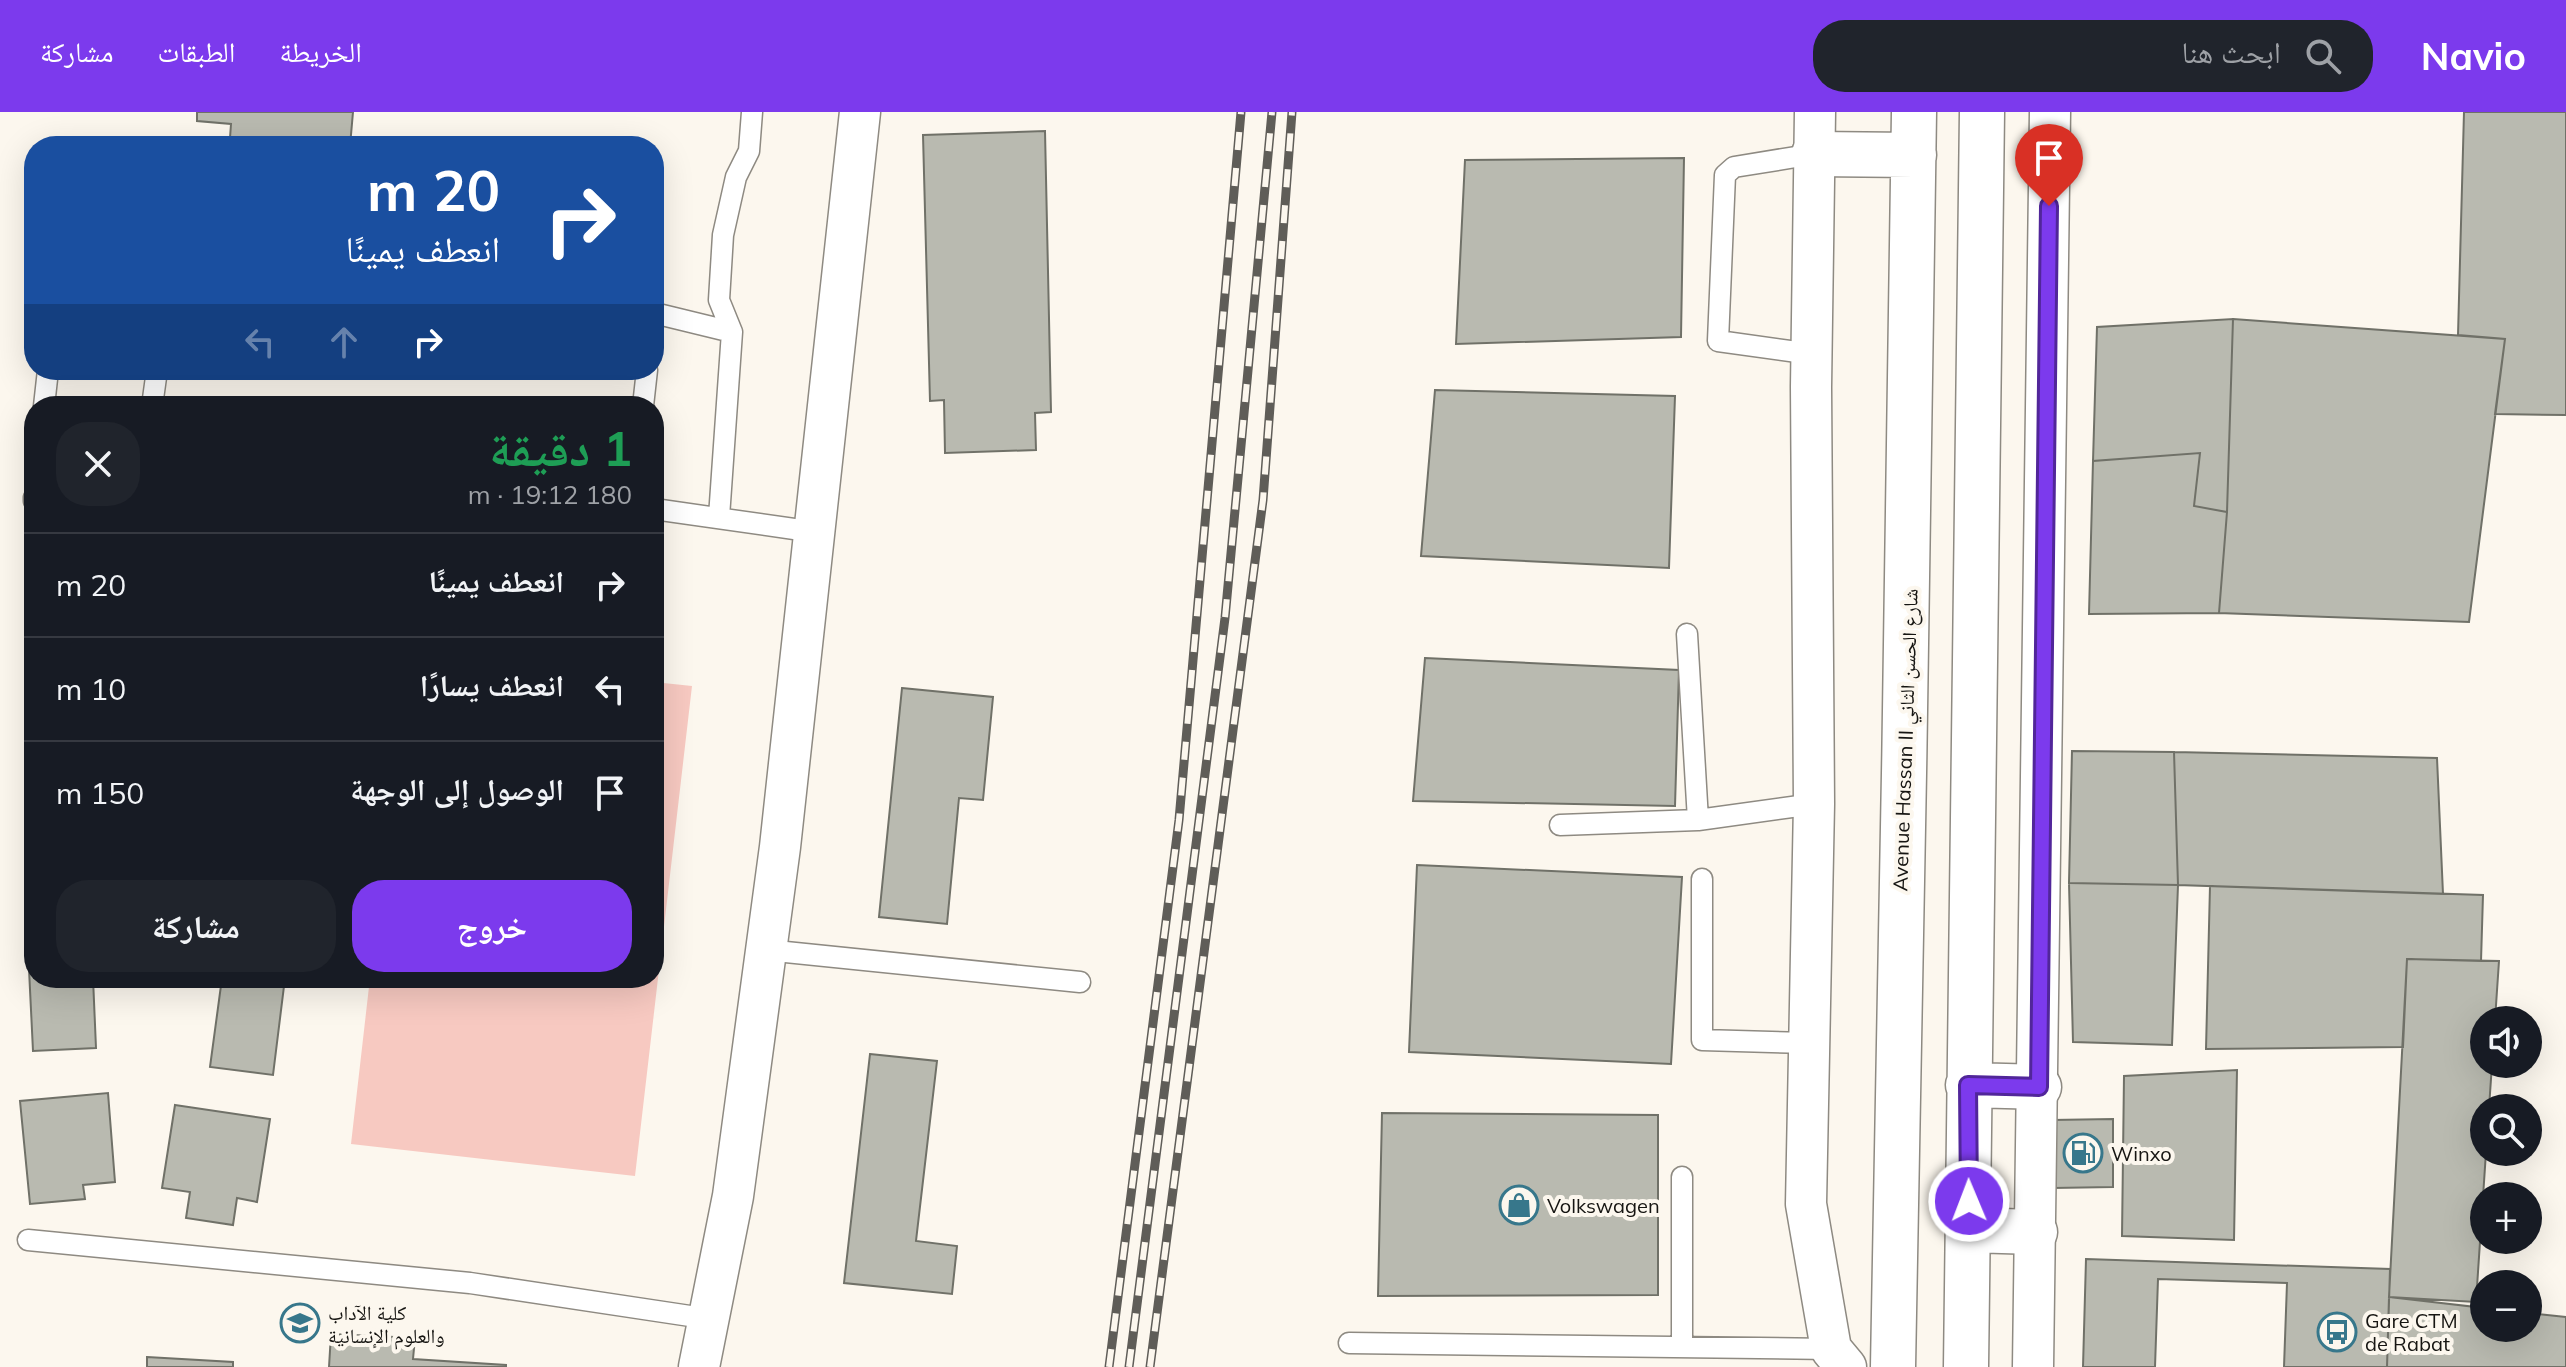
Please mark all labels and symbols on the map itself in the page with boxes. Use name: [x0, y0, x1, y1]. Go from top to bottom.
pin: [2015, 124, 2083, 206]
street label: Avenue Hassan II شارع الحسن الثاني: [1887, 588, 1927, 892]
fuel station icon: Winxo: [2062, 1132, 2104, 1174]
place label: Winxo: [2111, 1141, 2172, 1166]
position arrow: [1927, 1159, 2011, 1243]
shop icon: Volkswagen: [1498, 1184, 1540, 1226]
place label: Volkswagen: [1547, 1193, 1660, 1218]
place label: كلية الآداب والعلوم الإنسانية: [328, 1300, 445, 1350]
school or university icon: كلية الآداب والعلوم الإنسانية: [279, 1302, 321, 1344]
place label: Gare CTM de Rabat: [2365, 1308, 2458, 1356]
bus stop icon: Gare CTM de Rabat: [2316, 1311, 2358, 1353]

